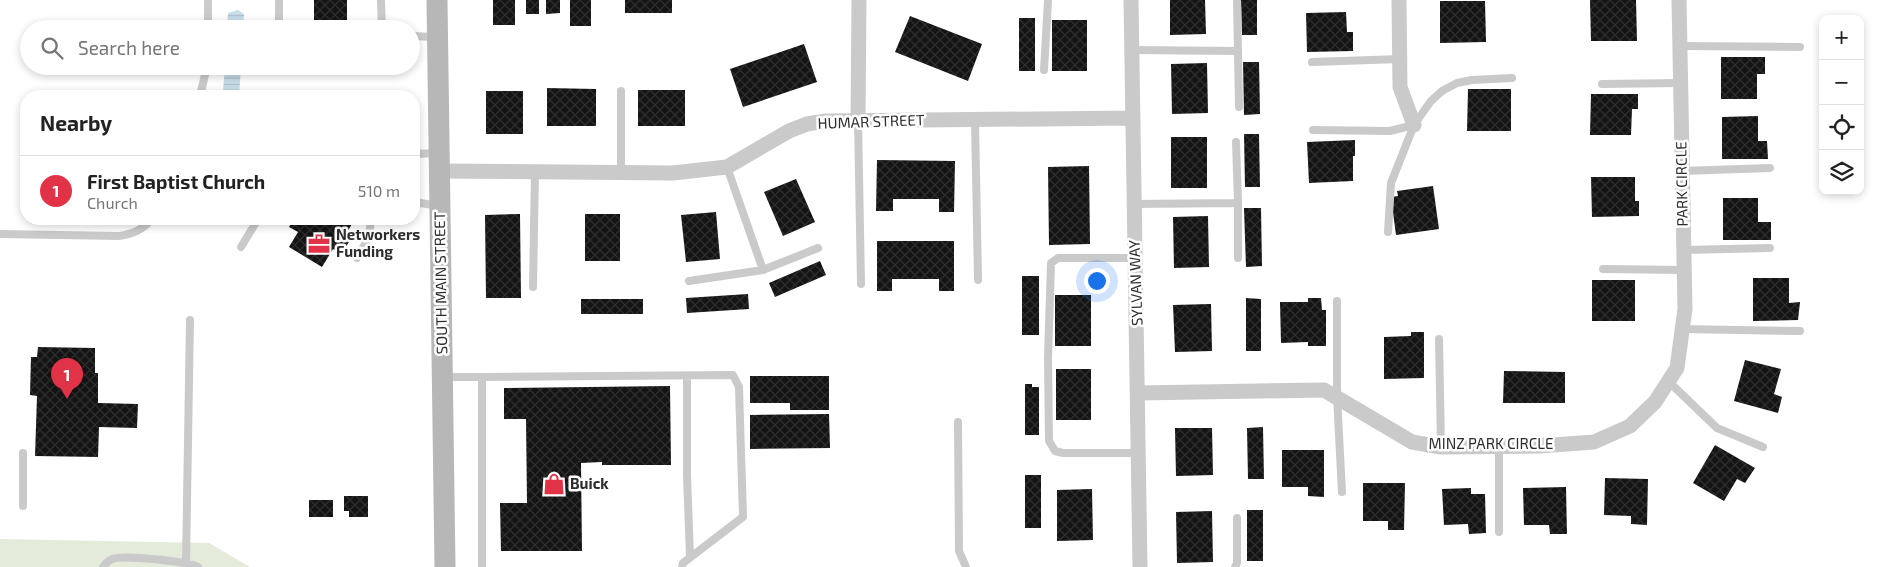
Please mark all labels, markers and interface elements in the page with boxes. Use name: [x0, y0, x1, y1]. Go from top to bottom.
map controls: [1819, 15, 1864, 195]
button: +: [1819, 15, 1864, 60]
search box: [20, 20, 420, 75]
icon: search: [38, 34, 66, 62]
text: Search here: [78, 36, 180, 59]
button: −: [1819, 60, 1864, 105]
button: locate: [1819, 105, 1864, 150]
text: Nearby: [40, 110, 112, 135]
street label: HUMAR STREET: [817, 110, 925, 132]
street label: PARK CIRCLE: [1671, 141, 1691, 227]
button: layers: [1819, 150, 1864, 195]
text: First Baptist Church: [87, 170, 265, 193]
text: 1: [53, 181, 59, 200]
text: 510 m: [358, 181, 400, 200]
text: Church: [87, 193, 138, 212]
street label: SOUTH MAIN STREET: [430, 211, 450, 355]
place label: Networkers Funding: [336, 225, 420, 260]
office icon: Networkers Funding: [306, 231, 332, 257]
street label: SYLVAN WAY: [1124, 239, 1145, 326]
your location: [1084, 268, 1110, 294]
pin: 1: [51, 358, 83, 399]
street label: MINZ PARK CIRCLE: [1429, 434, 1553, 452]
shop icon: Buick: [541, 471, 567, 497]
place label: Buick: [570, 474, 609, 492]

